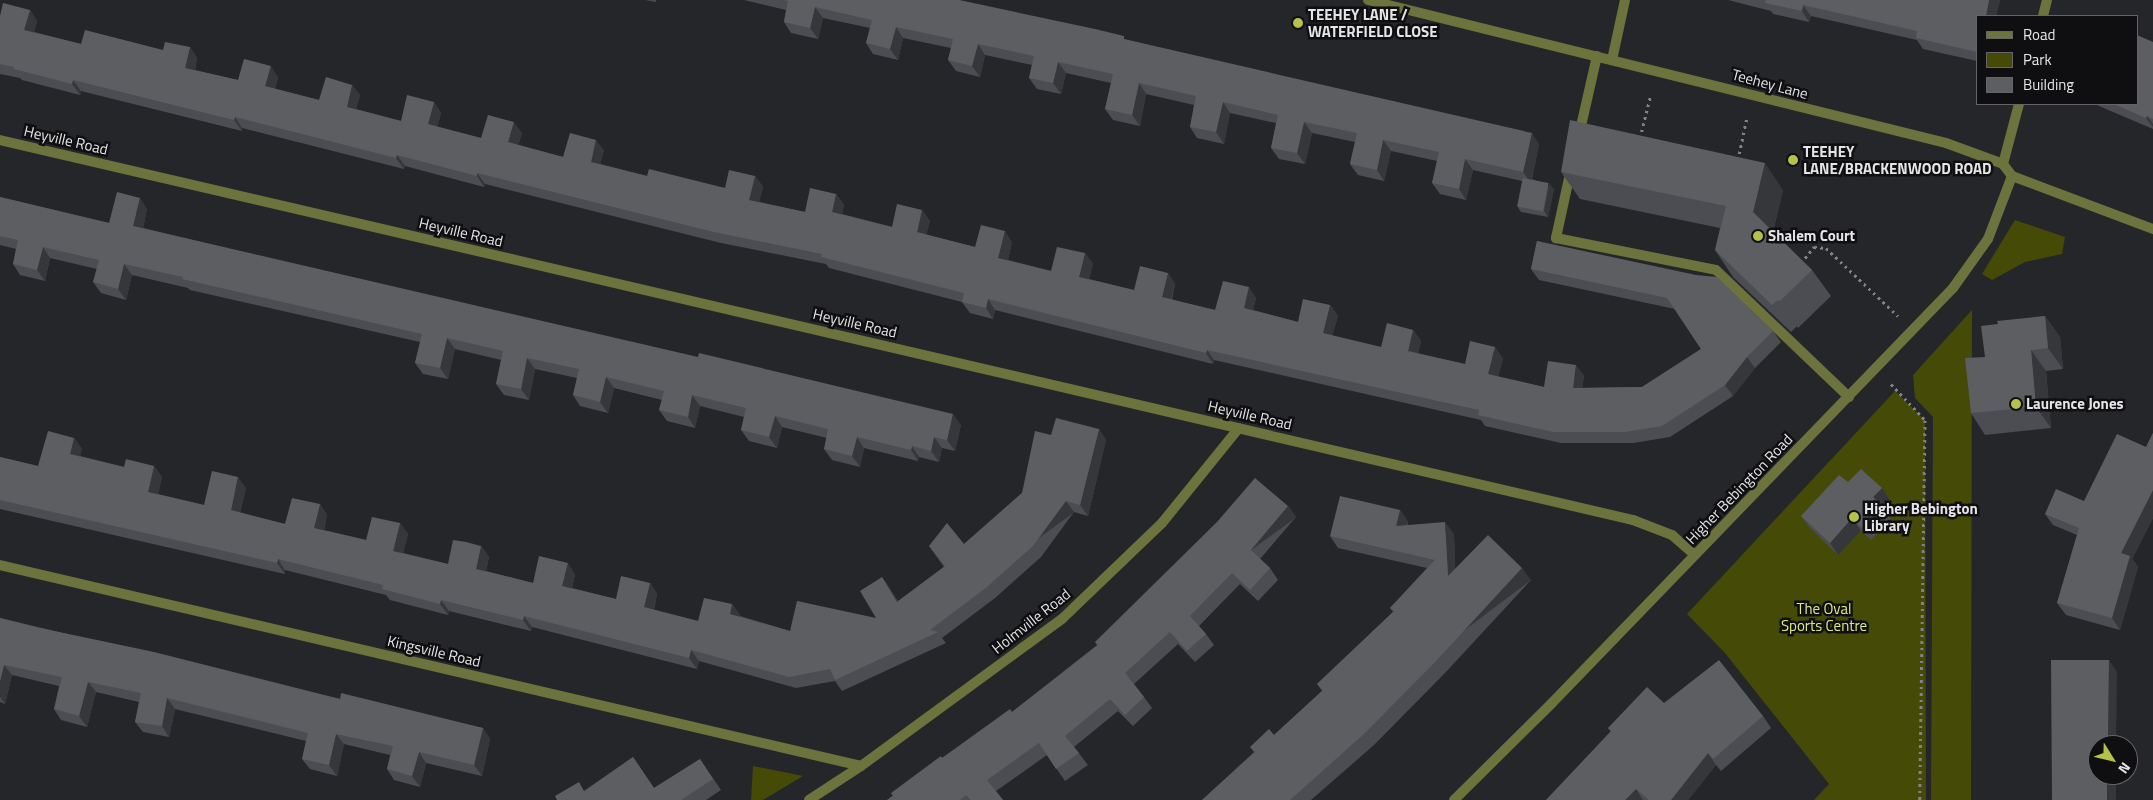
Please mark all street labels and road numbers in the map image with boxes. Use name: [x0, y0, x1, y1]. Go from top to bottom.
street label: Teehey Lane: [1730, 65, 1810, 103]
street label: Heyville Road: [22, 122, 110, 158]
street label: Heyville Road: [417, 214, 505, 250]
street label: Heyville Road: [811, 305, 899, 341]
street label: Heyville Road: [1206, 397, 1294, 433]
street label: Higher Bebington Road: [1682, 430, 1796, 548]
street label: Holmville Road: [988, 585, 1074, 657]
street label: Kingsville Road: [386, 632, 482, 670]

